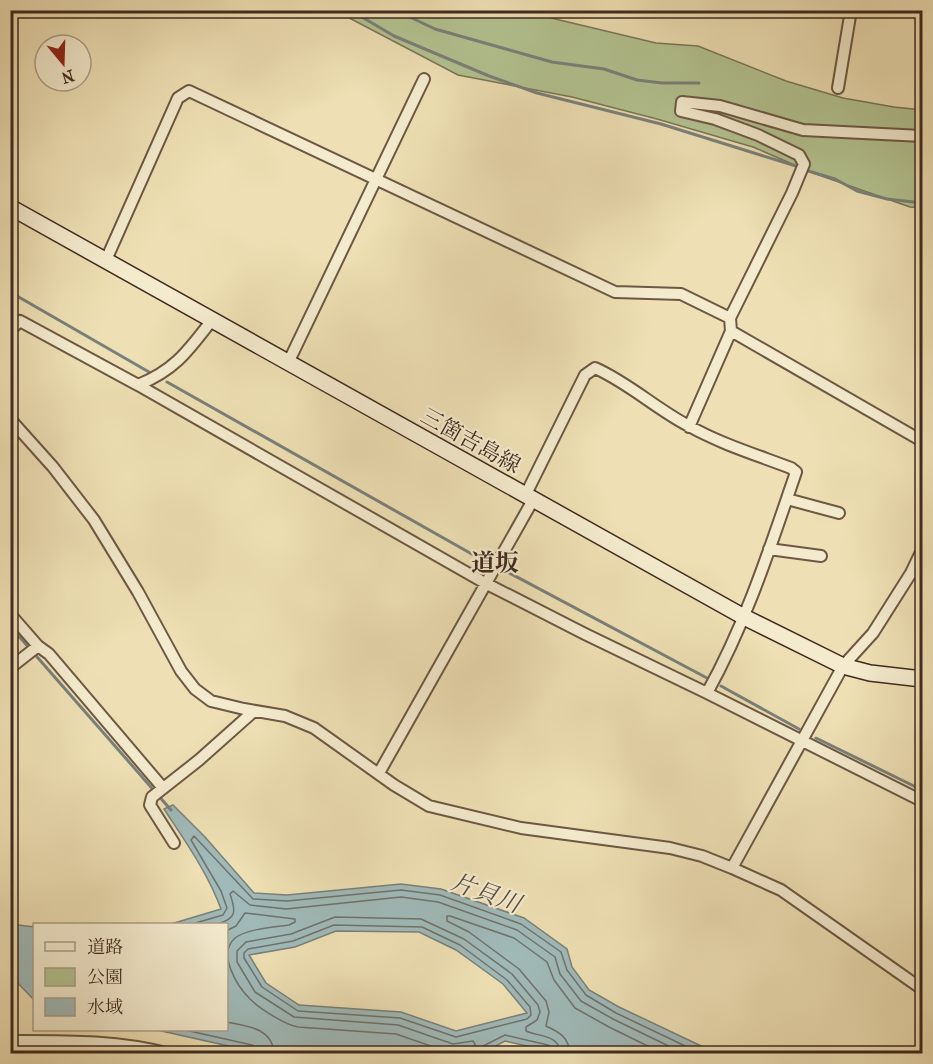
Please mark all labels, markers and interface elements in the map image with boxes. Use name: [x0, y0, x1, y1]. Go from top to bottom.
north arrow: [33, 33, 93, 93]
text: N: [58, 66, 77, 88]
street label: 三箇吉島線: [416, 403, 525, 479]
district label: 道坂: [471, 549, 519, 577]
water label: 片貝川: [447, 868, 527, 919]
legend: [33, 923, 228, 1031]
text: 道路: [87, 937, 123, 958]
text: 公園: [87, 967, 123, 988]
text: 水域: [87, 997, 123, 1018]

